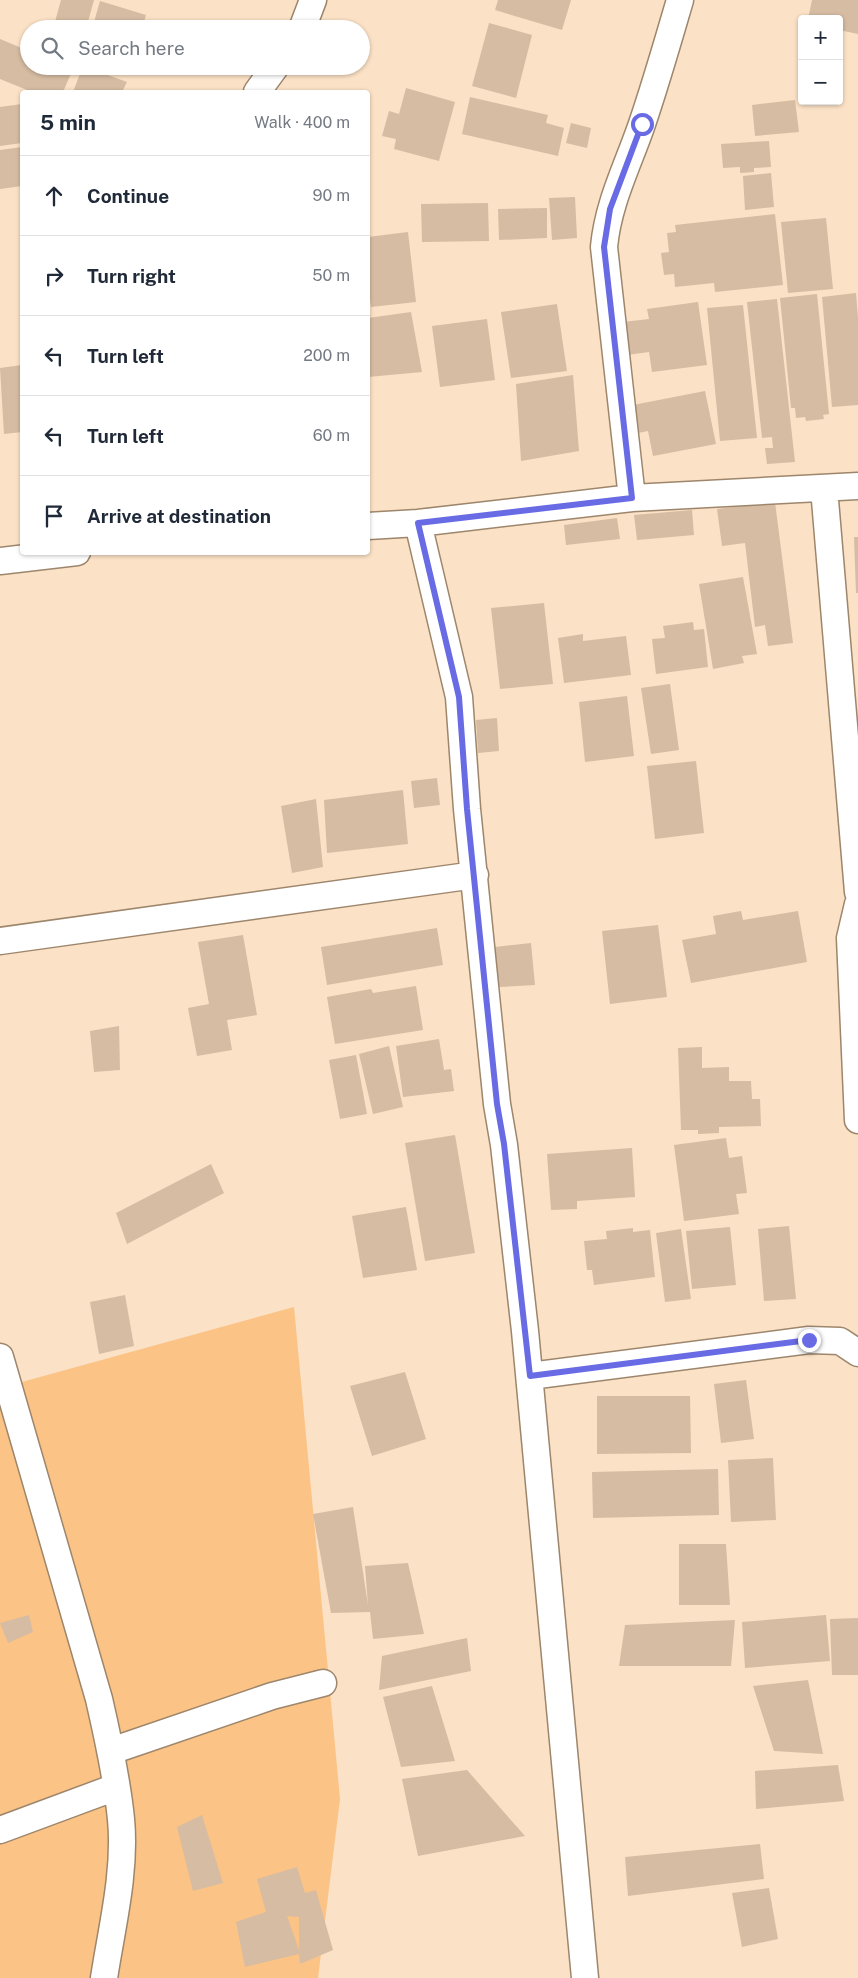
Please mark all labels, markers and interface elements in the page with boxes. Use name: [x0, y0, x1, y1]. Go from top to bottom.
map controls: [798, 15, 843, 105]
button: +: [798, 15, 843, 60]
search box: [20, 20, 370, 75]
icon: search: [38, 34, 66, 62]
text: Search here: [78, 37, 185, 59]
button: −: [798, 60, 843, 105]
text: 5 min: [40, 110, 96, 135]
text: Walk · 400 m: [254, 113, 350, 132]
route start: [631, 113, 654, 136]
icon: ahead: [40, 182, 68, 210]
text: Continue: [87, 185, 169, 207]
text: 90 m: [313, 186, 350, 205]
icon: right: [40, 262, 68, 290]
text: Turn right: [87, 265, 176, 287]
text: 50 m: [312, 266, 350, 285]
icon: left: [40, 342, 68, 370]
text: Turn left: [87, 345, 164, 367]
text: 200 m: [303, 346, 350, 365]
icon: left: [40, 422, 68, 450]
text: Turn left: [87, 425, 164, 447]
text: 60 m: [313, 426, 350, 445]
icon: arrive: [40, 502, 68, 530]
text: Arrive at destination: [87, 505, 271, 527]
route end: [798, 1329, 821, 1352]

